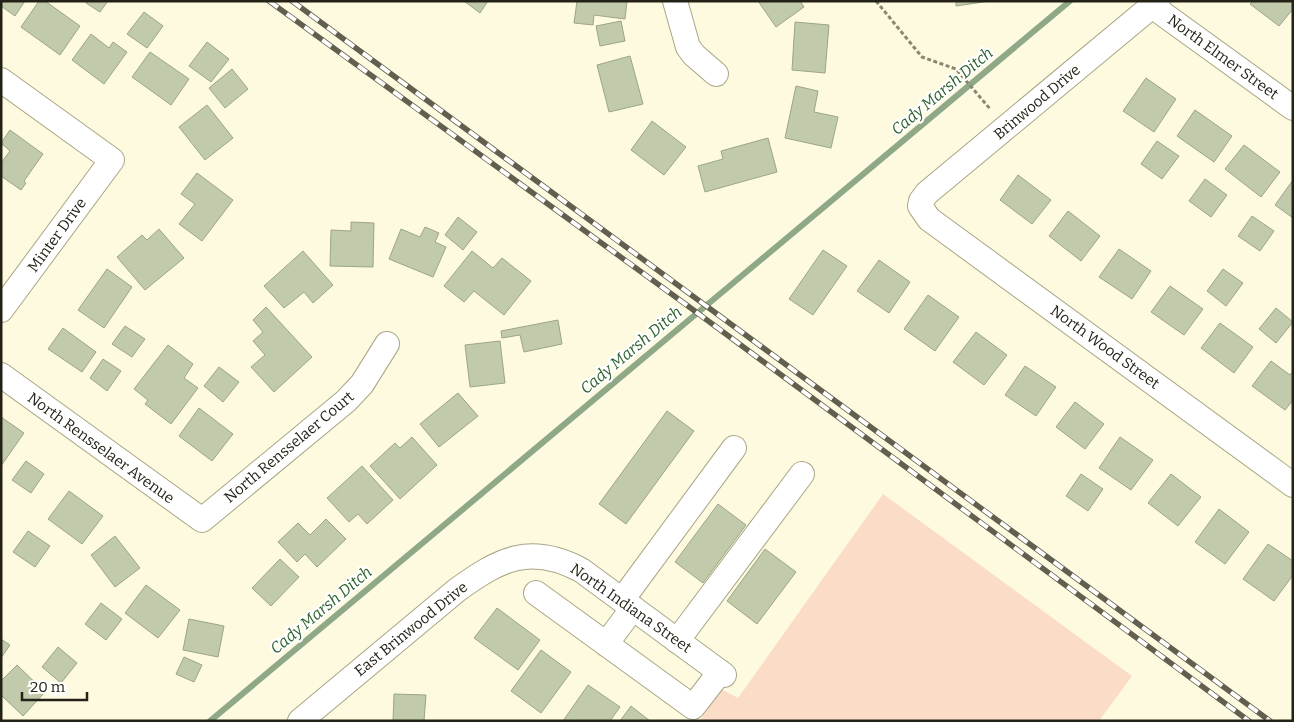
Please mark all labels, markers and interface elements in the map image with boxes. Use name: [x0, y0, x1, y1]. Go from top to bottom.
street label: North Elmer Street: [1164, 11, 1282, 104]
water label: Cady Marsh Ditch: [887, 43, 997, 139]
street label: Brinwood Drive: [990, 61, 1084, 143]
street label: Minter Drive: [24, 194, 90, 276]
street label: North Wood Street: [1047, 301, 1163, 393]
water label: Cady Marsh Ditch: [576, 302, 686, 398]
street label: North Rensselaer Court: [221, 387, 358, 507]
street label: North Rensselaer Avenue: [24, 389, 178, 507]
street label: North Indiana Street: [567, 559, 695, 657]
water label: Cady Marsh Ditch: [266, 562, 376, 658]
street label: East Brinwood Drive: [351, 578, 471, 680]
scale bar: [22, 670, 88, 702]
text: 20 m: [30, 678, 66, 696]

